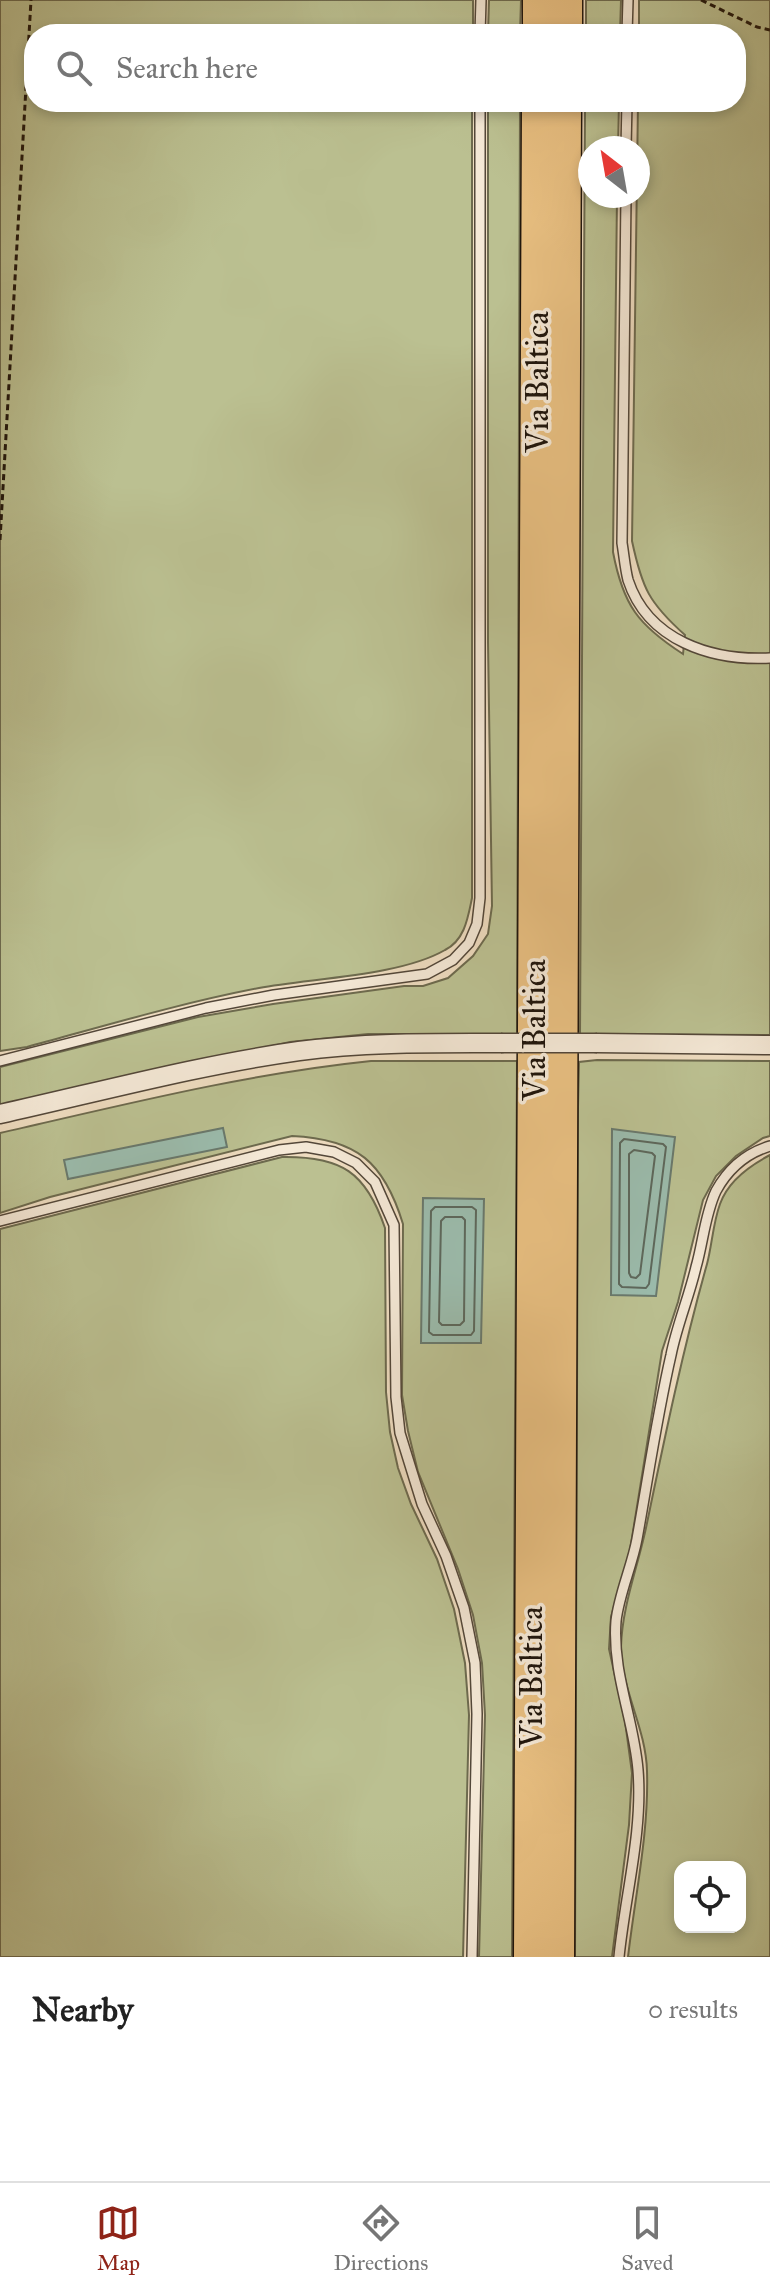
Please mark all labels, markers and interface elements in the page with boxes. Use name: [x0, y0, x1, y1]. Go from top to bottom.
search box: [24, 24, 746, 112]
icon: search: [52, 46, 96, 90]
text: Search here: [116, 50, 258, 86]
north arrow: [578, 136, 650, 208]
street label: Via Baltica: [518, 311, 557, 454]
street label: Via Baltica: [515, 959, 554, 1102]
street label: Via Baltica: [512, 1606, 551, 1749]
map controls: [674, 1861, 746, 1933]
button: locate: [674, 1861, 746, 1933]
text: Nearby: [32, 1989, 134, 2030]
text: 0 results: [648, 1993, 738, 2025]
tab: Map: [96, 2201, 140, 2276]
tab: Directions: [333, 2201, 428, 2276]
tab: Saved: [621, 2201, 673, 2276]

